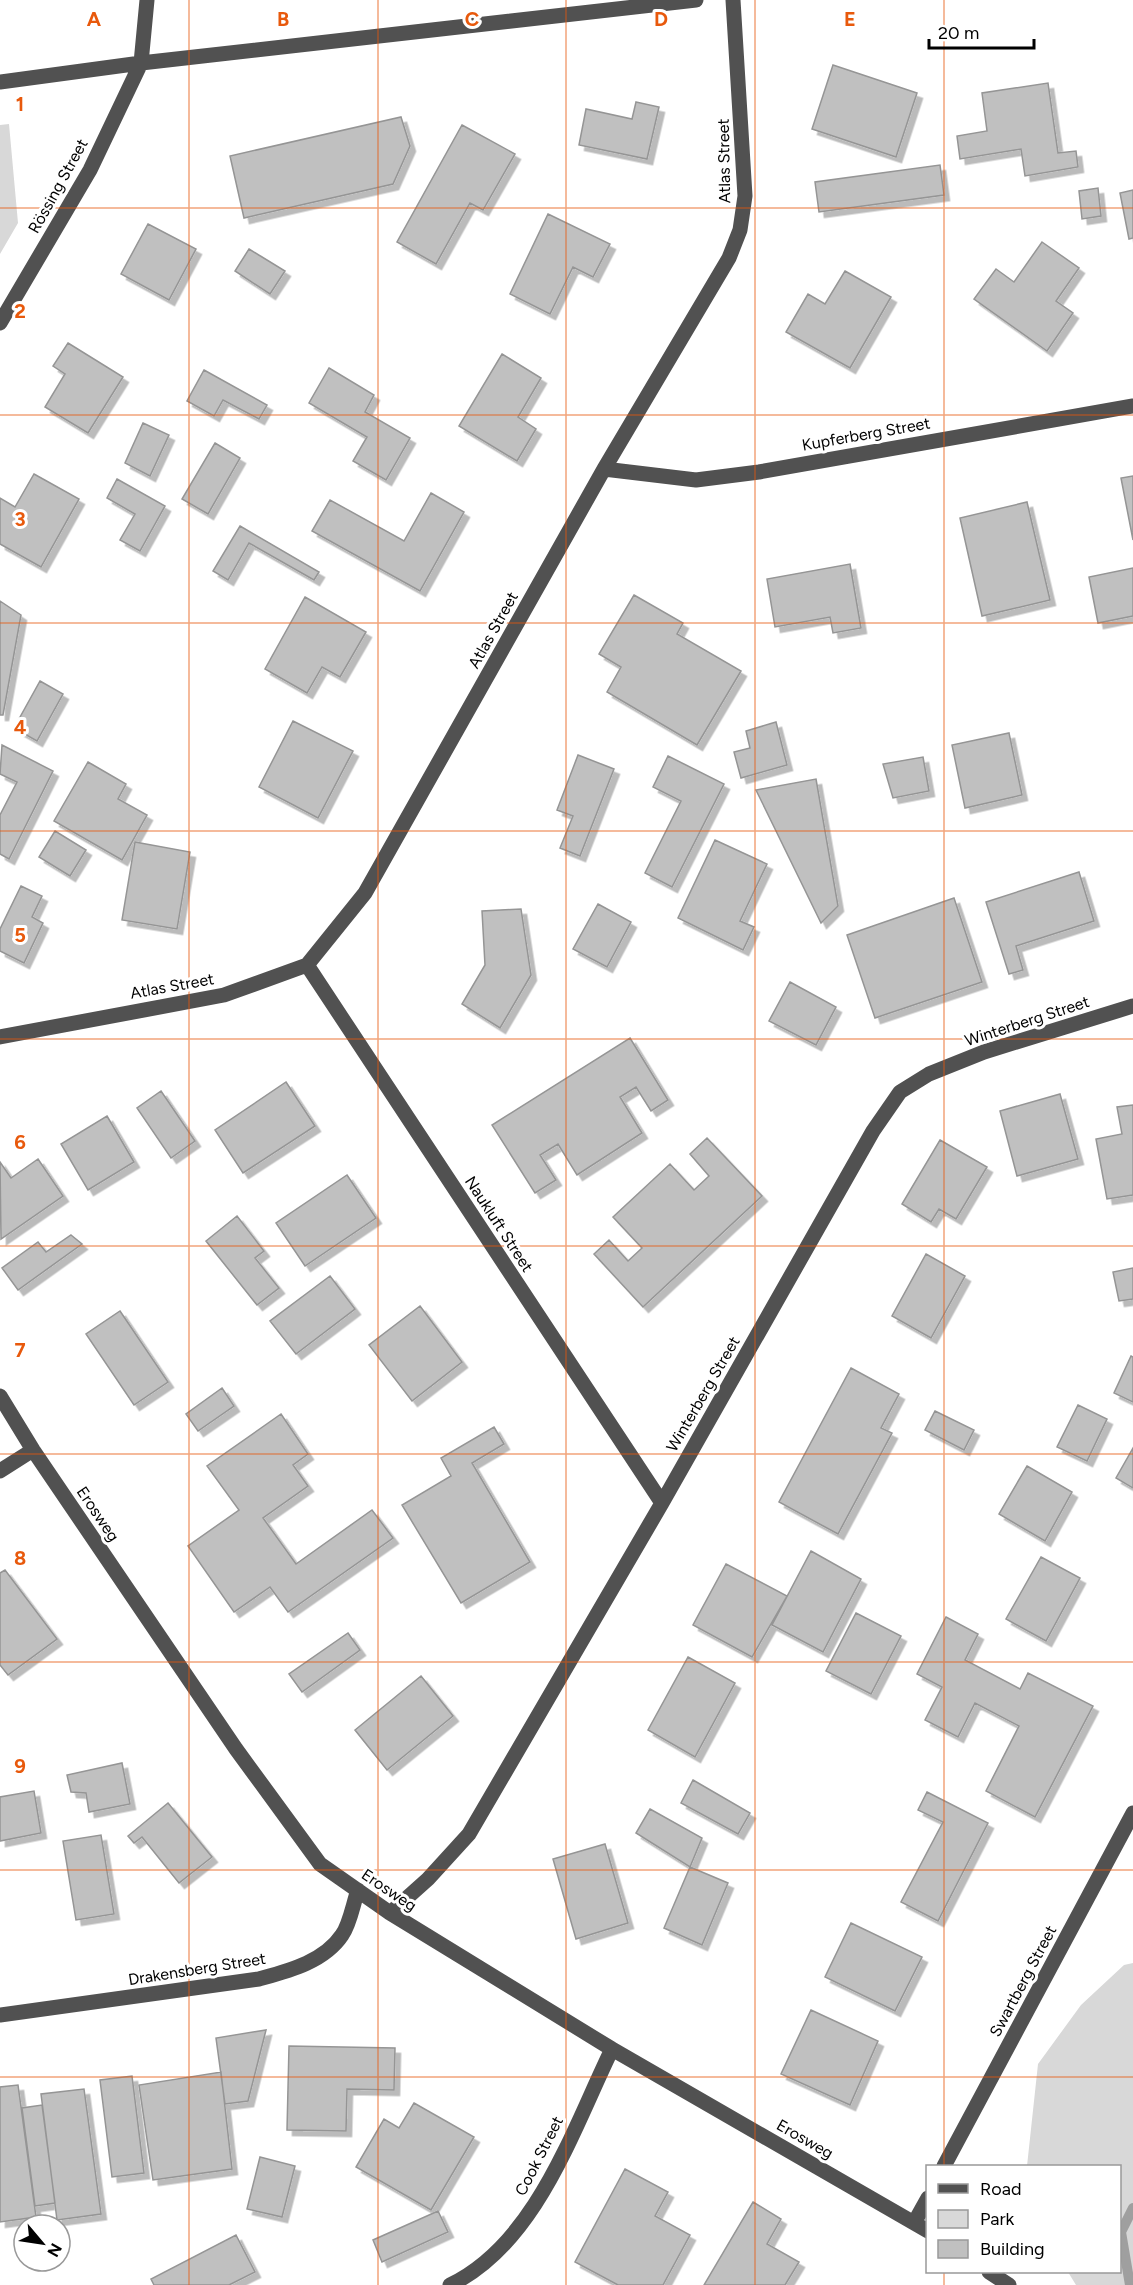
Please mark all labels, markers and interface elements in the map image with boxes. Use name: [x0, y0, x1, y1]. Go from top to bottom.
text: A: [87, 7, 102, 31]
text: B: [277, 7, 289, 31]
text: C: [465, 7, 479, 31]
text: D: [654, 7, 668, 31]
text: E: [844, 7, 856, 31]
scale bar: [929, 12, 1034, 50]
text: 20 m: [938, 22, 979, 44]
text: 1: [16, 92, 24, 116]
street label: Atlas Street: [714, 118, 734, 204]
street label: Rössing Street: [24, 135, 92, 237]
text: 2: [14, 299, 26, 323]
street label: Kupferberg Street: [800, 413, 932, 455]
text: 3: [14, 507, 26, 531]
street label: Atlas Street: [464, 588, 522, 672]
text: 4: [14, 715, 27, 739]
text: 5: [14, 923, 26, 947]
street label: Atlas Street: [129, 969, 215, 1003]
street label: Winterberg Street: [962, 992, 1092, 1050]
text: 6: [14, 1130, 26, 1154]
street label: Naukluft Street: [461, 1173, 537, 1275]
street label: Winterberg Street: [662, 1333, 744, 1455]
text: 7: [14, 1338, 26, 1362]
street label: Erosweg: [73, 1483, 123, 1545]
text: 8: [14, 1546, 26, 1570]
text: 9: [14, 1754, 26, 1778]
street label: Erosweg: [358, 1865, 420, 1915]
street label: Swartberg Street: [986, 1922, 1060, 2040]
street label: Drakensberg Street: [127, 1949, 267, 1989]
street label: Cook Street: [511, 2113, 567, 2199]
street label: Erosweg: [773, 2115, 837, 2163]
legend: [926, 2165, 1121, 2273]
text: Road: [980, 2178, 1021, 2200]
text: Park: [980, 2208, 1015, 2230]
north arrow: [12, 2213, 72, 2273]
text: Building: [980, 2238, 1045, 2260]
text: N: [43, 2240, 66, 2260]

